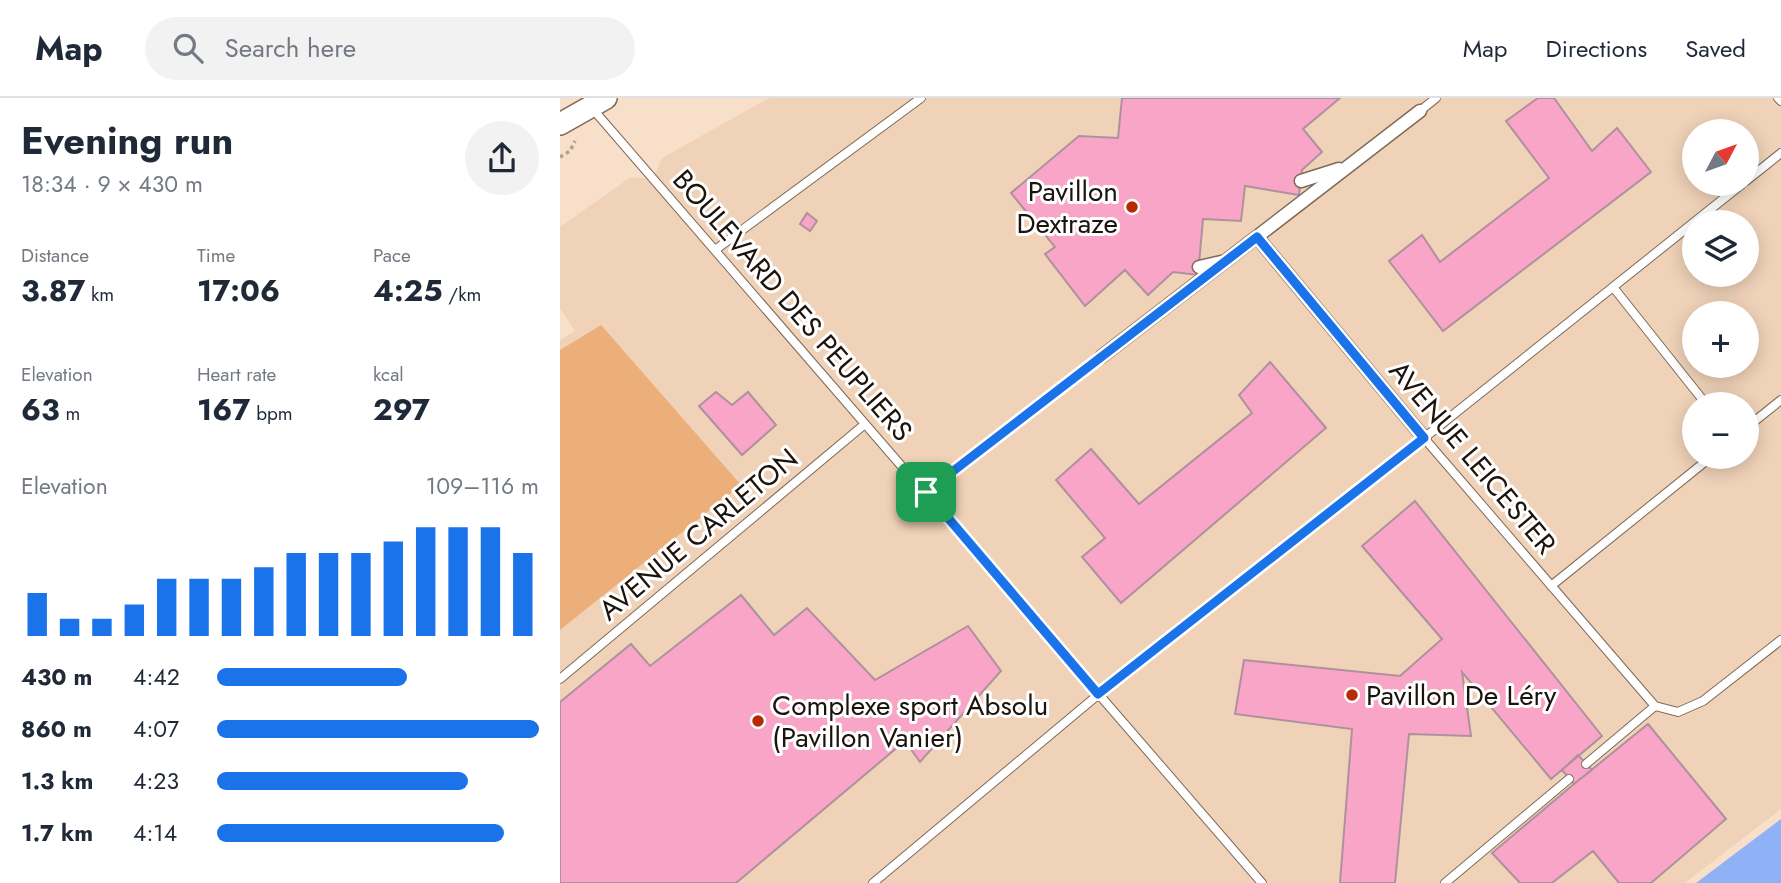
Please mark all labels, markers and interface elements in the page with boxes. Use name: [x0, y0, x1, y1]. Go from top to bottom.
search box: [145, 17, 635, 80]
text: Map: [35, 25, 103, 72]
icon: search: [169, 29, 207, 67]
text: Search here: [225, 29, 356, 67]
text: Map: [1463, 31, 1508, 66]
text: Directions: [1546, 31, 1647, 66]
text: Saved: [1685, 31, 1746, 66]
text: Evening run: [21, 113, 233, 168]
north arrow: [1682, 119, 1759, 196]
map controls: [1682, 119, 1759, 469]
button: share: [465, 121, 539, 195]
street label: BOULEVARD DES PEUPLIERS: [663, 160, 922, 450]
text: 18:34 · 9 × 430 m: [21, 167, 203, 201]
place label: Pavillon Dextraze: [1017, 171, 1118, 244]
marker: Pavillon Dextraze: [1124, 199, 1140, 215]
button: layers: [1682, 210, 1759, 287]
text: Distance: [21, 242, 89, 269]
text: Time: [197, 242, 235, 269]
text: Pace: [373, 242, 411, 269]
text: 3.87: [21, 269, 85, 312]
text: 17:06: [197, 269, 280, 312]
text: 4:25: [373, 269, 443, 312]
text: km: [85, 281, 114, 308]
text: /km: [443, 281, 481, 308]
button: +: [1682, 301, 1759, 378]
street label: AVENUE LEICESTER: [1379, 352, 1566, 563]
text: Elevation: [21, 361, 93, 388]
text: Heart rate: [197, 361, 276, 388]
text: kcal: [373, 361, 404, 388]
text: 63: [21, 388, 60, 431]
text: 167: [197, 388, 250, 431]
text: 297: [373, 388, 430, 431]
button: −: [1682, 392, 1759, 469]
text: m: [60, 400, 80, 427]
text: bpm: [250, 400, 293, 427]
street label: AVENUE CARLETON: [590, 439, 807, 630]
pin: [896, 462, 956, 522]
text: Elevation: [21, 469, 108, 503]
text: 109–116 m: [426, 469, 539, 503]
icon: arrive: [907, 473, 945, 511]
text: 430 m: [21, 660, 92, 694]
text: 4:42: [133, 660, 180, 694]
place label: Pavillon De Léry: [1366, 675, 1557, 716]
place label: Complexe sport Absolu (Pavillon Vanier): [772, 685, 1048, 758]
marker: Pavillon De Léry: [1344, 687, 1360, 703]
text: 860 m: [21, 712, 92, 746]
text: 4:07: [133, 712, 179, 746]
marker: Complexe sport Absolu (Pavillon Vanier): [750, 713, 766, 729]
text: 1.3 km: [21, 764, 93, 798]
text: 4:23: [133, 764, 179, 798]
text: 1.7 km: [21, 816, 93, 850]
text: 4:14: [133, 816, 177, 850]

